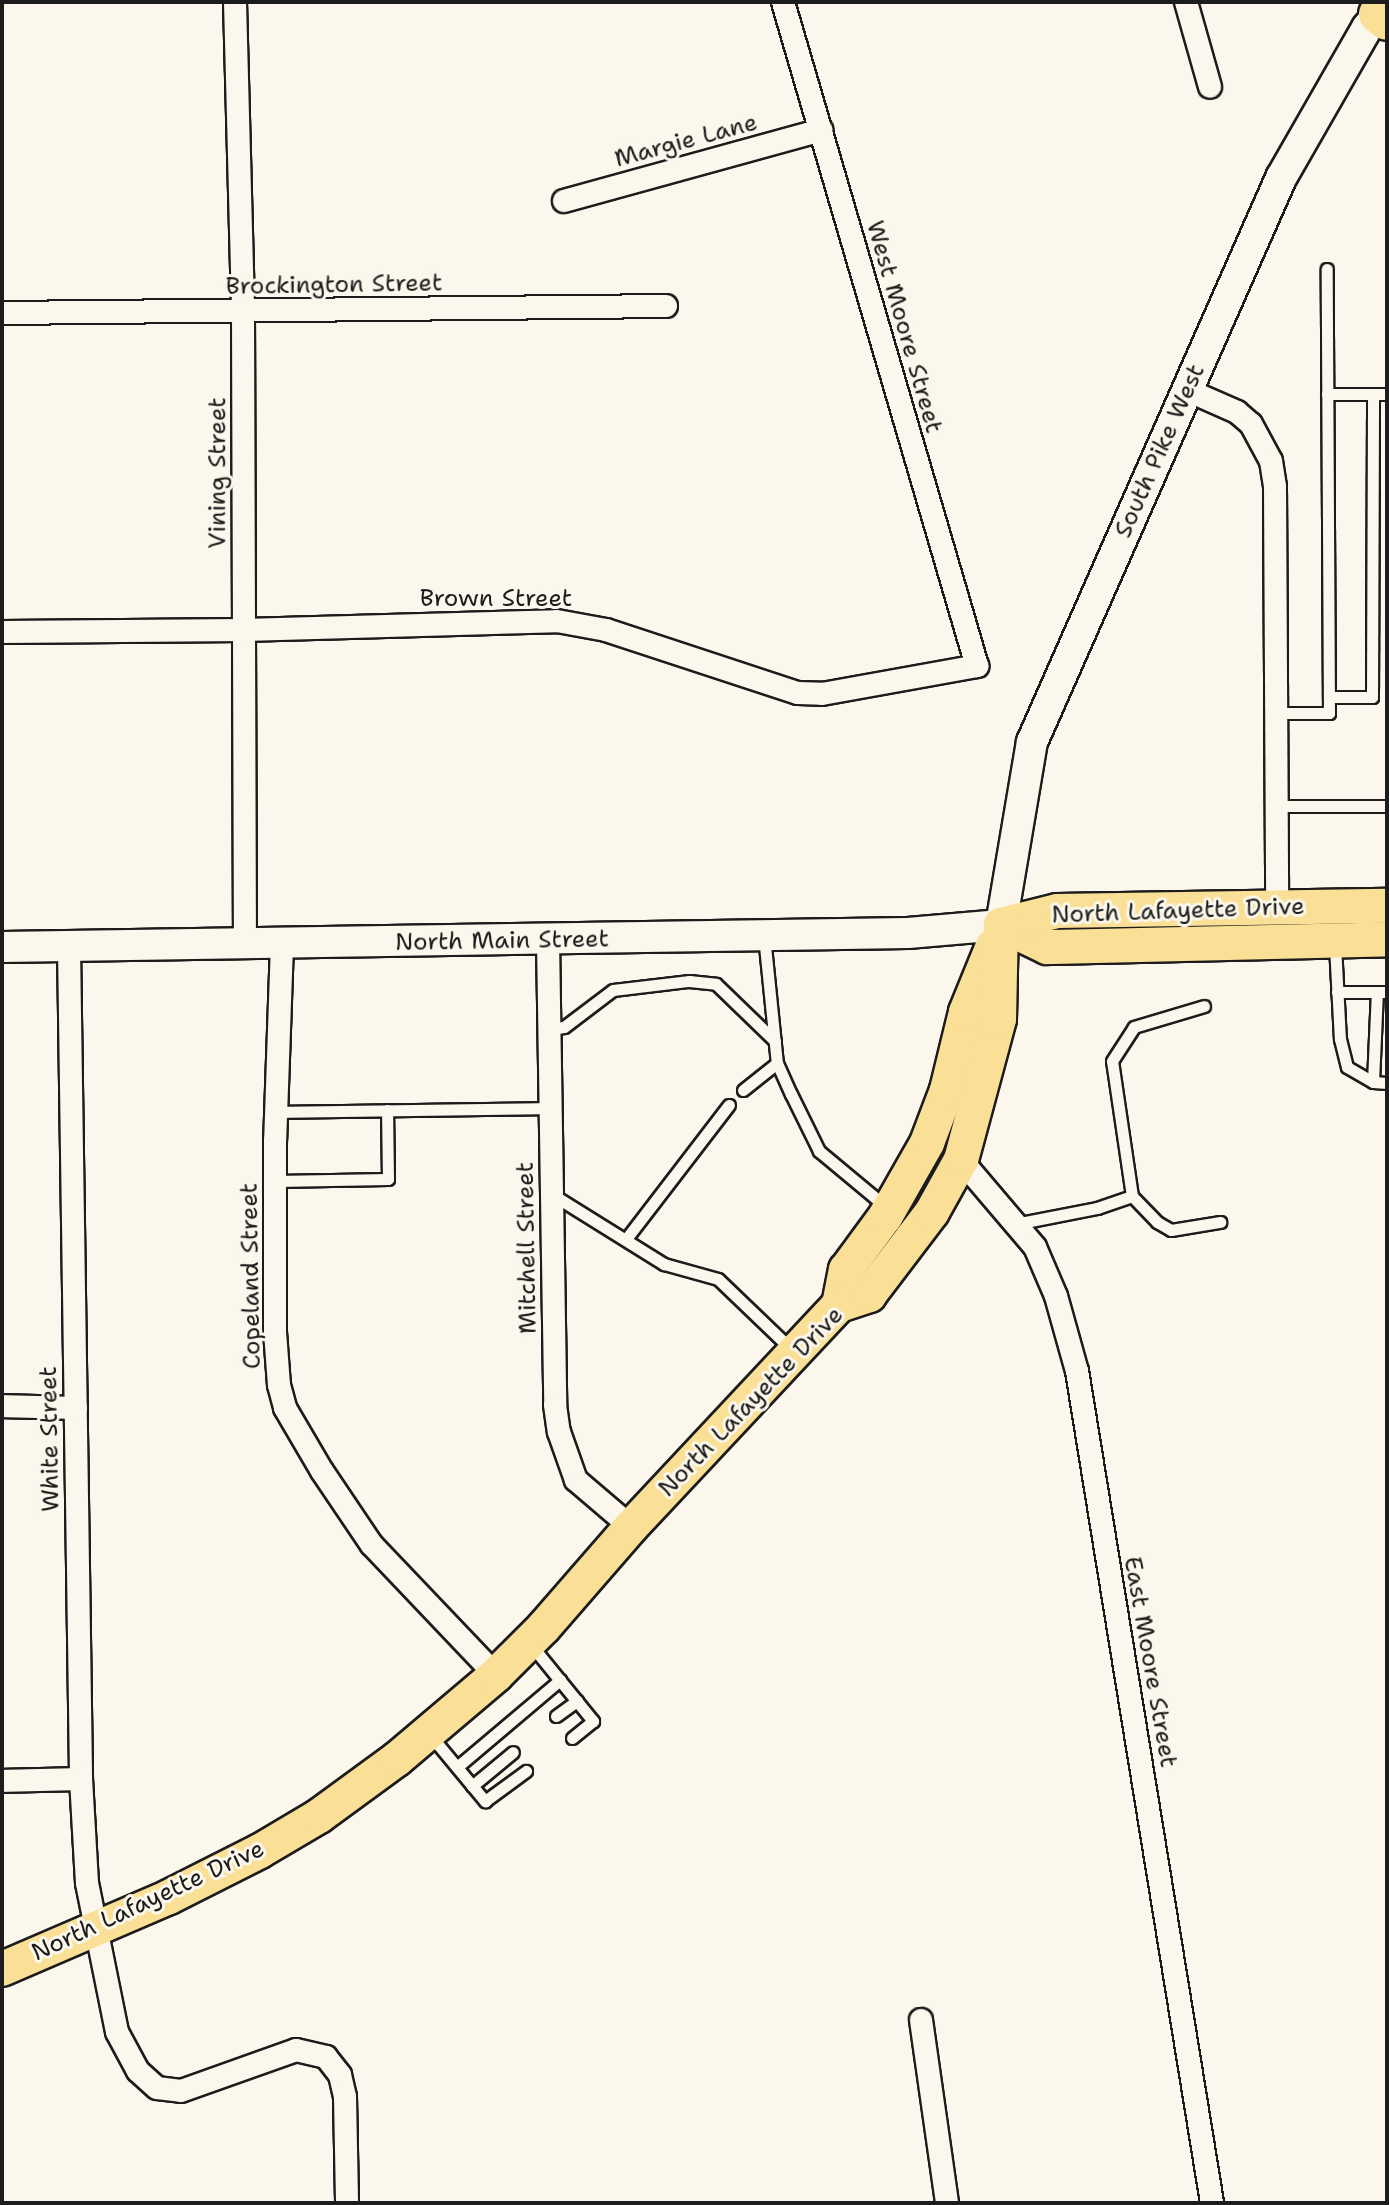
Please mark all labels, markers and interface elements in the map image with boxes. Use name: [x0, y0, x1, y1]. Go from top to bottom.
street label: Margie Lane: [612, 108, 760, 174]
street label: West Moore Street: [860, 218, 948, 436]
street label: Brockington Street: [225, 269, 443, 301]
street label: South Pike West: [1109, 360, 1211, 542]
street label: Vining Street: [204, 397, 232, 549]
street label: Brown Street: [420, 585, 572, 613]
street label: North Lafayette Drive: [1051, 892, 1305, 930]
street label: North Main Street: [395, 925, 609, 957]
street label: Mitchell Street: [511, 1162, 543, 1334]
street label: Copeland Street: [235, 1183, 267, 1369]
street label: North Lafayette Drive: [653, 1301, 849, 1503]
street label: White Street: [34, 1366, 66, 1512]
street label: East Moore Street: [1117, 1554, 1183, 1770]
street label: North Lafayette Drive: [27, 1834, 269, 1968]

